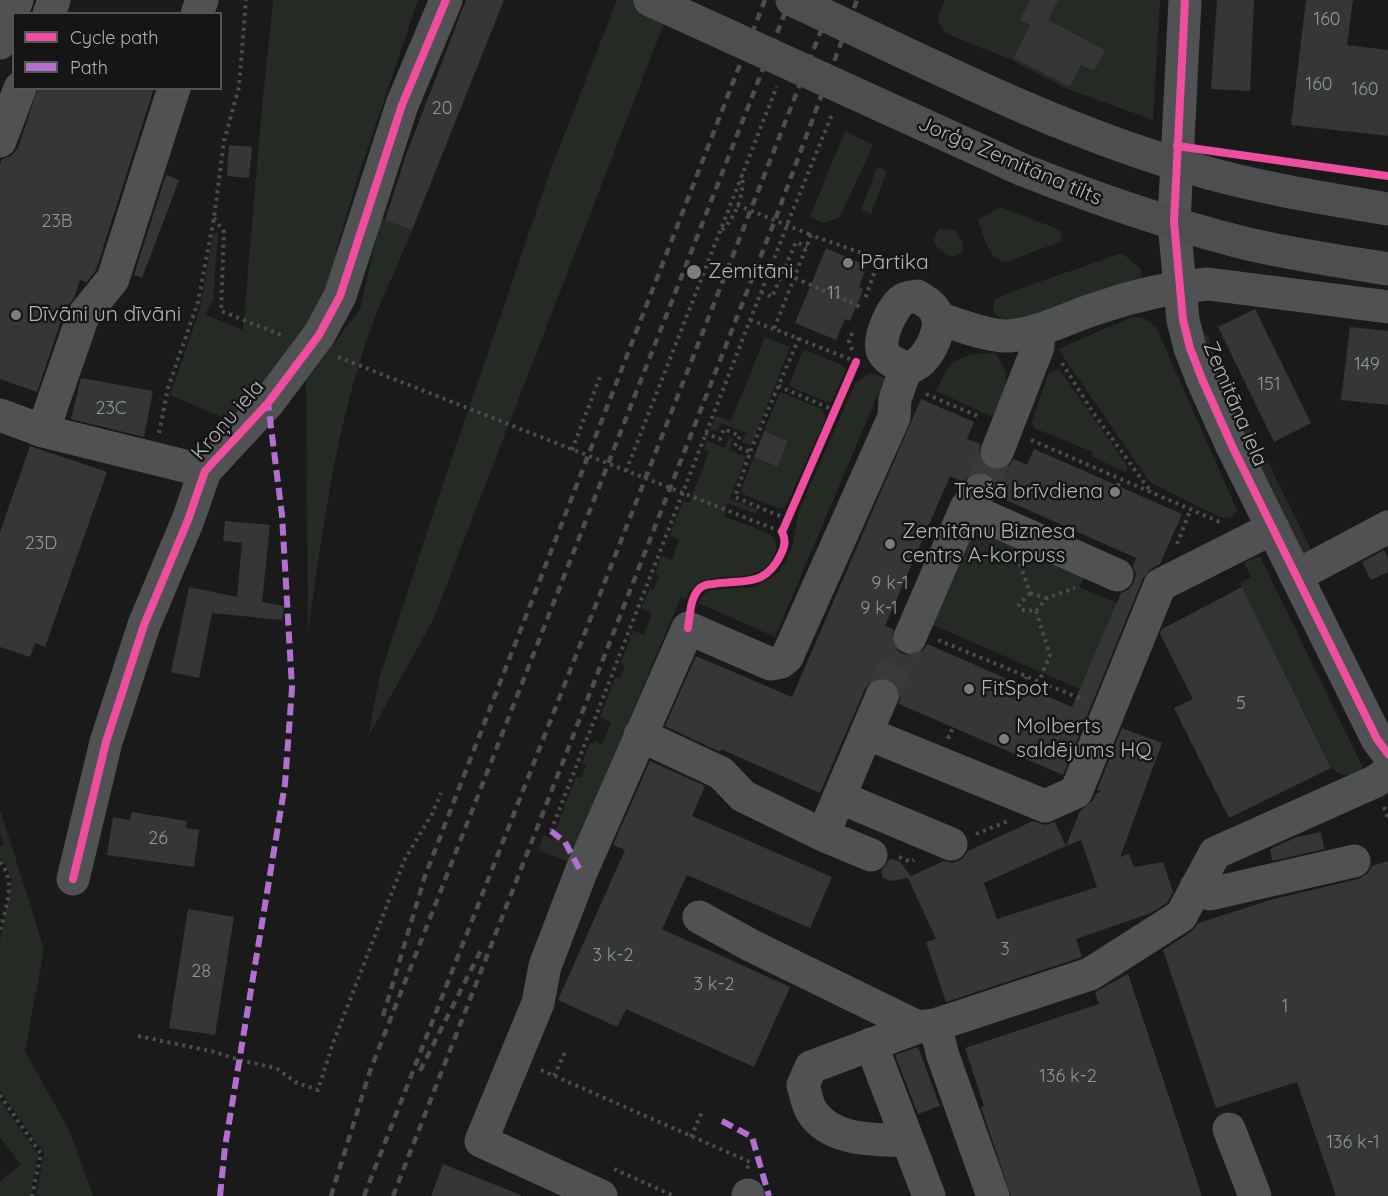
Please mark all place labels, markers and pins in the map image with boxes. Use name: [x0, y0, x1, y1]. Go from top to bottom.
place label: Pārtika: [860, 250, 929, 276]
marker: Pārtika: [841, 256, 855, 270]
place label: Zemitāni: [708, 259, 793, 285]
marker: Zemitāni: [685, 263, 703, 281]
place label: Dīvāni un dīvāni: [28, 302, 181, 328]
marker: Dīvāni un dīvāni: [9, 308, 23, 322]
place label: Trešā brīvdiena: [954, 479, 1103, 505]
marker: Trešā brīvdiena: [1108, 485, 1122, 499]
place label: Zemitānu Biznesa centrs A-korpuss: [902, 519, 1076, 569]
marker: Zemitānu Biznesa centrs A-korpuss: [883, 537, 897, 551]
place label: FitSpot: [981, 676, 1049, 702]
marker: FitSpot: [962, 682, 976, 696]
place label: Molberts saldējums HQ: [1016, 714, 1152, 764]
marker: Molberts saldējums HQ: [997, 732, 1011, 746]

